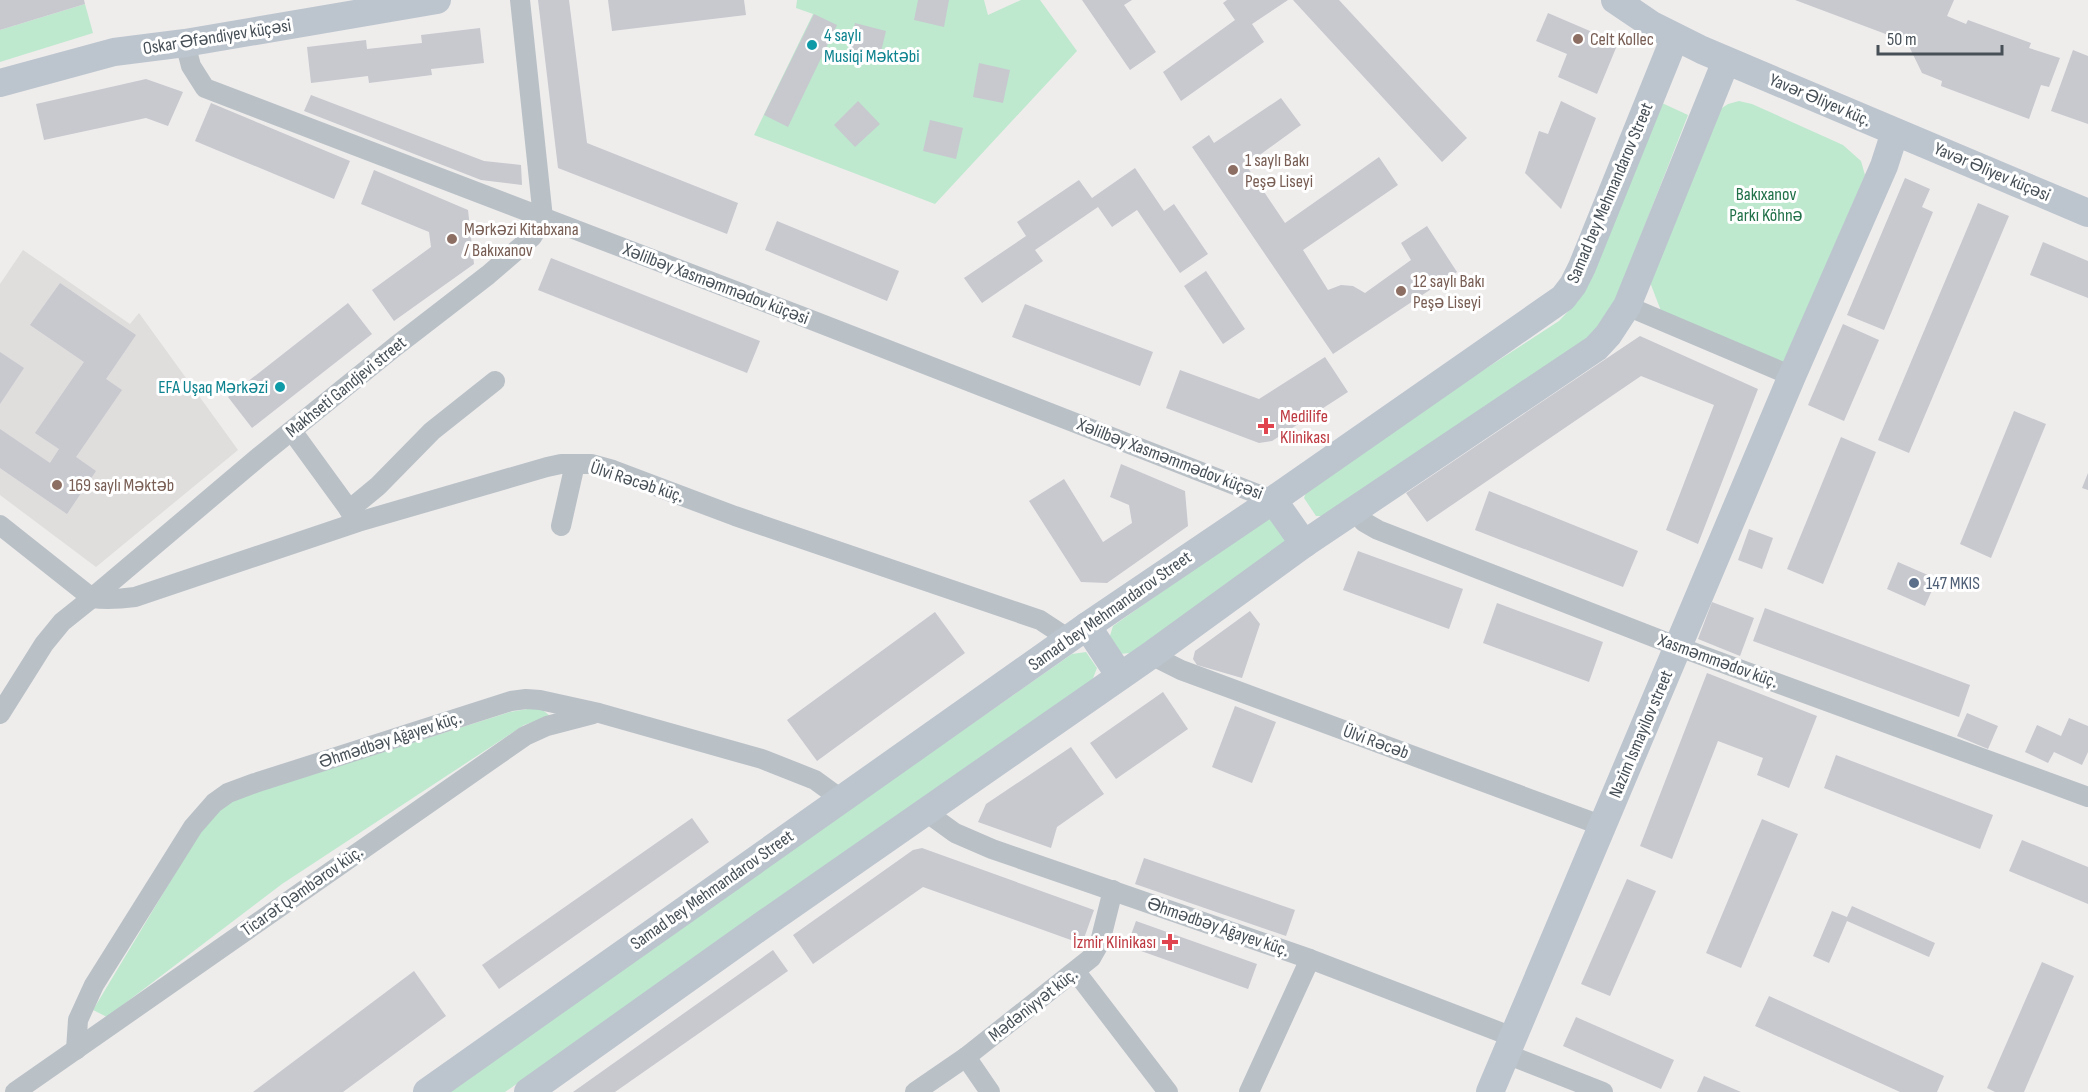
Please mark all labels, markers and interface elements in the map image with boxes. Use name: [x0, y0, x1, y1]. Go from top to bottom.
street label: Oskar Əfəndiyev küçəsi: [141, 15, 293, 59]
scale bar: [1878, 18, 2002, 56]
place label: 4 saylı Musiqi Məktəbi: [824, 25, 920, 67]
place label: Celt Kollec: [1590, 29, 1654, 50]
text: 50 m: [1887, 29, 1917, 50]
marker: Celt Kollec: [1571, 32, 1585, 46]
marker: 4 saylı Musiqi Məktəbi: [805, 38, 819, 52]
street label: Yavər Əliyev küç.: [1766, 69, 1874, 131]
street label: Samad bey Mehmandarov Street: [1562, 99, 1658, 286]
street label: Yavər Əliyev küçəsi: [1931, 138, 2053, 206]
place label: 1 saylı Bakı Peşə Liseyi: [1245, 150, 1313, 192]
marker: 1 saylı Bakı Peşə Liseyi: [1226, 163, 1240, 177]
park label: Bakıxanov Parkı Köhnə: [1729, 184, 1803, 226]
place label: Mərkəzi Kitabxana / Bakıxanov: [464, 219, 579, 261]
marker: Mərkəzi Kitabxana / Bakıxanov: [445, 232, 459, 246]
street label: Xəlilbəy Xasməmmədov küçəsi: [619, 239, 812, 329]
place label: 12 saylı Bakı Peşə Liseyi: [1413, 271, 1485, 313]
marker: 12 saylı Bakı Peşə Liseyi: [1394, 284, 1408, 298]
street label: Makhseti Gandjevi street: [282, 332, 411, 442]
place label: EFA Uşaq Mərkəzi: [158, 377, 268, 398]
marker: EFA Uşaq Mərkəzi: [273, 380, 287, 394]
place label: Medilife Klinikası: [1280, 406, 1330, 448]
street label: Xəlilbəy Xasməmmədov küçəsi: [1073, 414, 1266, 504]
marker: Medilife Klinikası: [1257, 417, 1275, 435]
street label: Ülvi Rəcəb küç.: [588, 457, 686, 507]
place label: 169 saylı Məktəb: [69, 475, 174, 496]
marker: 169 saylı Məktəb: [50, 478, 64, 492]
street label: Samad bey Mehmandarov Street: [1024, 546, 1196, 675]
place label: 147 MKIS: [1926, 573, 1980, 594]
marker: 147 MKIS: [1907, 576, 1921, 590]
street label: Xasməmmədov küç.: [1654, 629, 1781, 692]
street label: Nazim Ismayilov street: [1605, 667, 1677, 801]
street label: Əhmədbəy Ağayev küç.: [316, 707, 464, 773]
street label: Ülvi Rəcəb: [1340, 720, 1412, 764]
street label: Samad bey Mehmandarov Street: [626, 825, 798, 954]
street label: Ticarət Qəmbərov küç.: [237, 841, 367, 941]
street label: Əhmədbəy Ağayev küç.: [1144, 893, 1292, 961]
place label: İzmir Klinikası: [1073, 932, 1156, 953]
marker: İzmir Klinikası: [1161, 933, 1179, 951]
street label: Mədəniyyət küç.: [984, 964, 1082, 1046]

